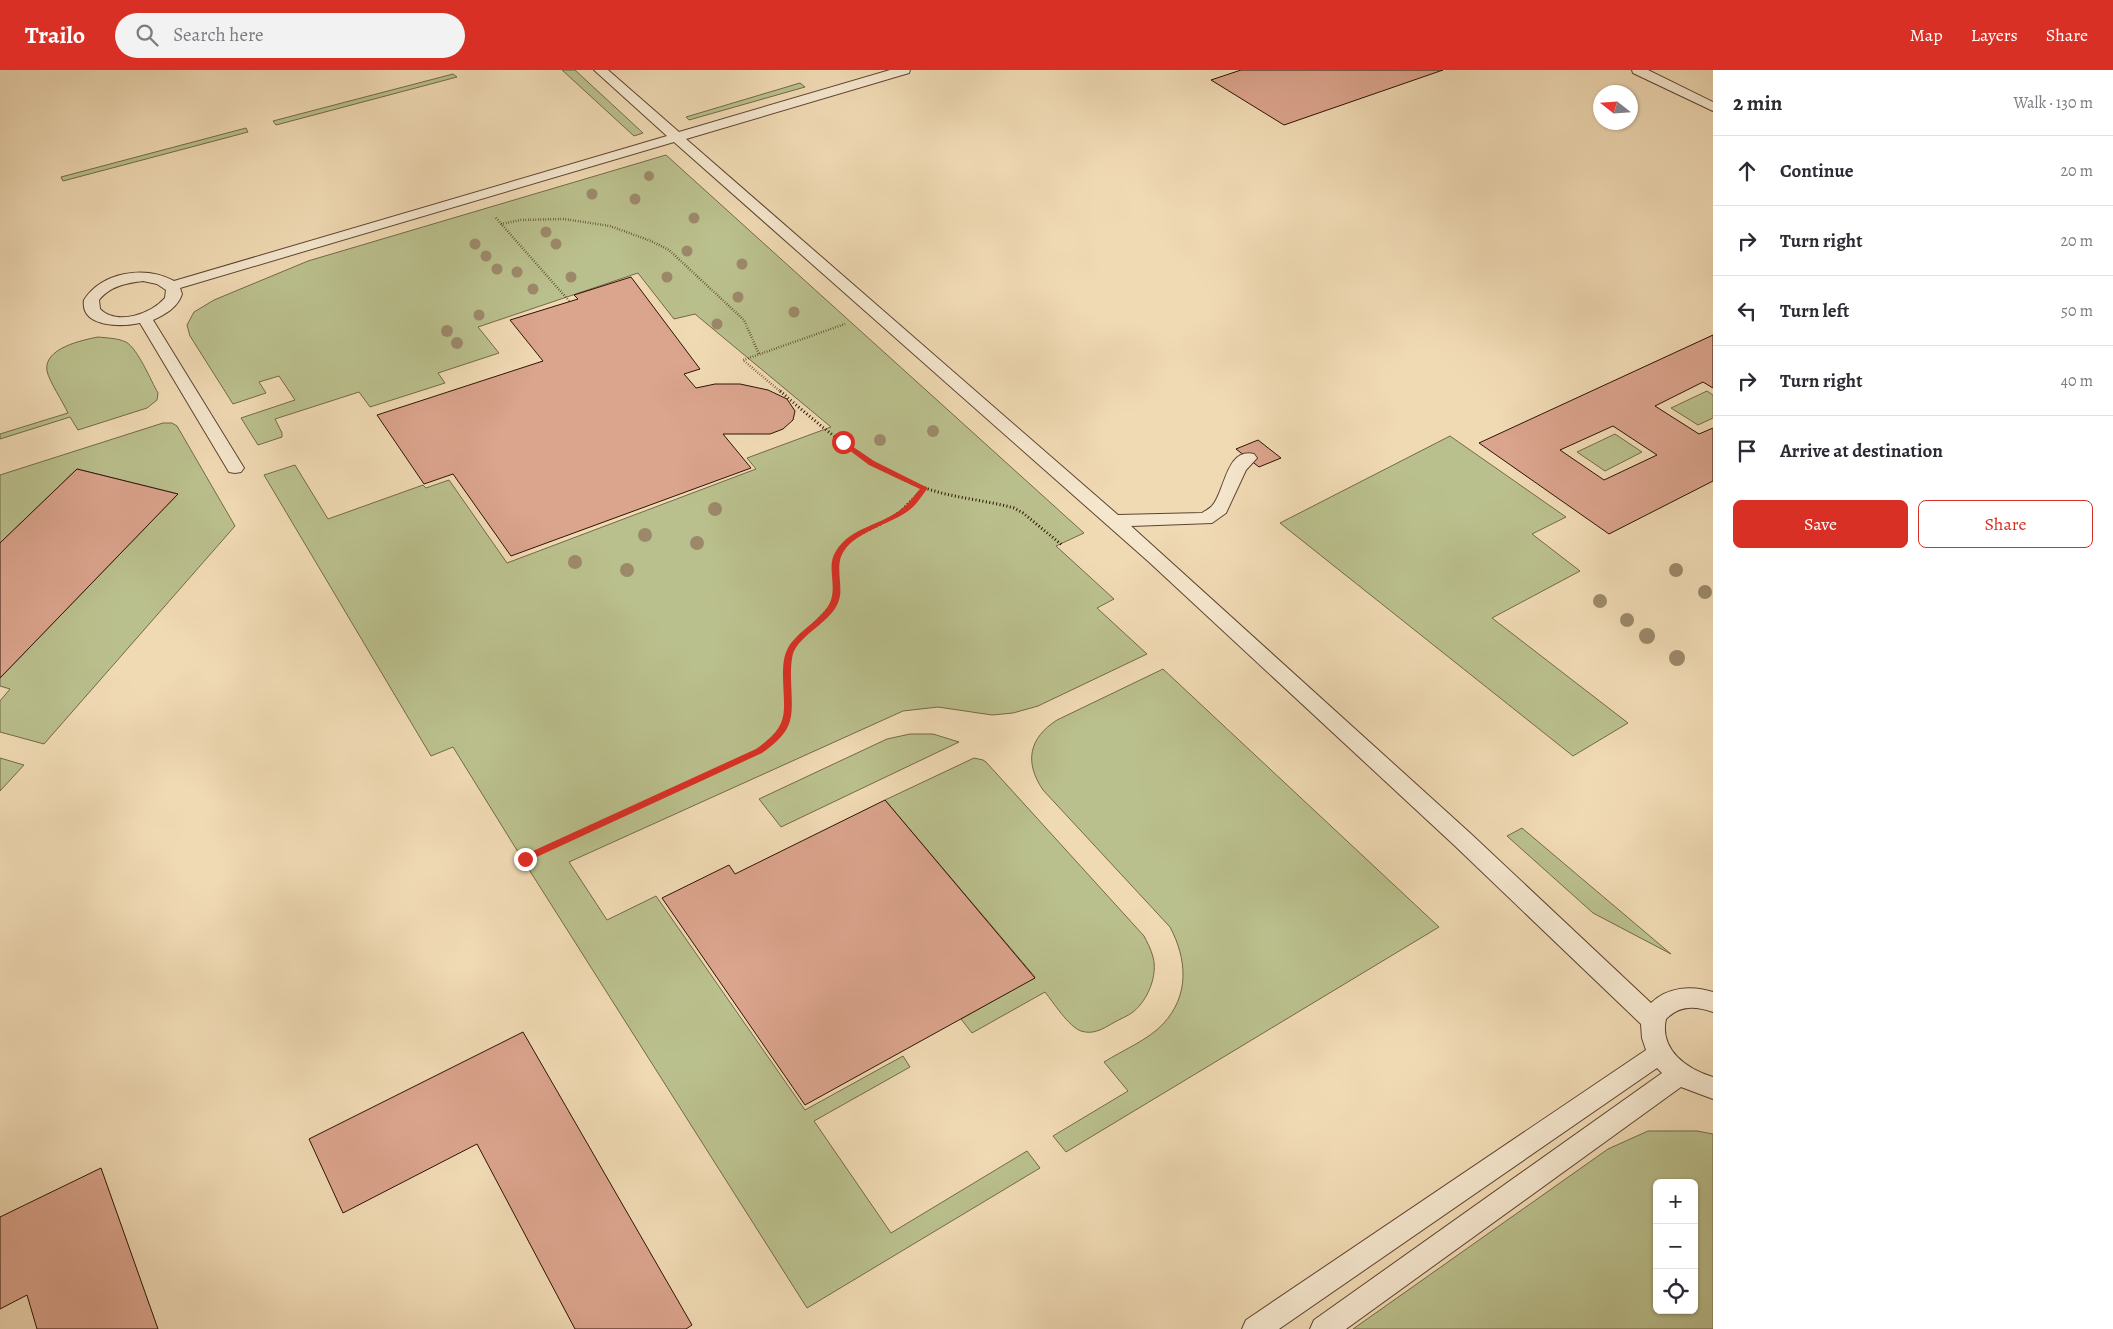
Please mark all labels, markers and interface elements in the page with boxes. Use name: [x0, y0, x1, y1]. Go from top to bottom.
search box: [115, 13, 465, 58]
text: Trailo: [25, 19, 85, 51]
icon: search: [133, 21, 161, 49]
text: Search here: [173, 22, 264, 48]
text: Map: [1910, 23, 1943, 47]
text: Layers: [1971, 23, 2018, 47]
text: Share: [2046, 23, 2088, 47]
north arrow: [1593, 85, 1638, 130]
text: 2 min: [1733, 89, 1782, 117]
text: Walk · 130 m: [2013, 92, 2093, 114]
icon: ahead: [1733, 157, 1761, 185]
text: Continue: [1780, 158, 1854, 184]
text: 20 m: [2060, 160, 2093, 182]
icon: right: [1733, 227, 1761, 255]
text: Turn right: [1780, 228, 1862, 254]
text: 20 m: [2060, 230, 2093, 252]
icon: left: [1733, 297, 1761, 325]
text: Turn left: [1780, 298, 1849, 324]
text: 50 m: [2061, 300, 2093, 322]
icon: right: [1733, 367, 1761, 395]
text: Turn right: [1780, 368, 1862, 394]
text: 40 m: [2061, 370, 2093, 392]
route start: [832, 431, 855, 454]
icon: arrive: [1733, 437, 1761, 465]
text: Arrive at destination: [1780, 438, 1943, 464]
button: Save: [1733, 500, 1908, 548]
button: Share: [1918, 500, 2093, 548]
route end: [514, 848, 537, 871]
map controls: [1653, 1179, 1698, 1314]
button: +: [1653, 1179, 1698, 1224]
button: −: [1653, 1224, 1698, 1269]
button: locate: [1653, 1269, 1698, 1314]

